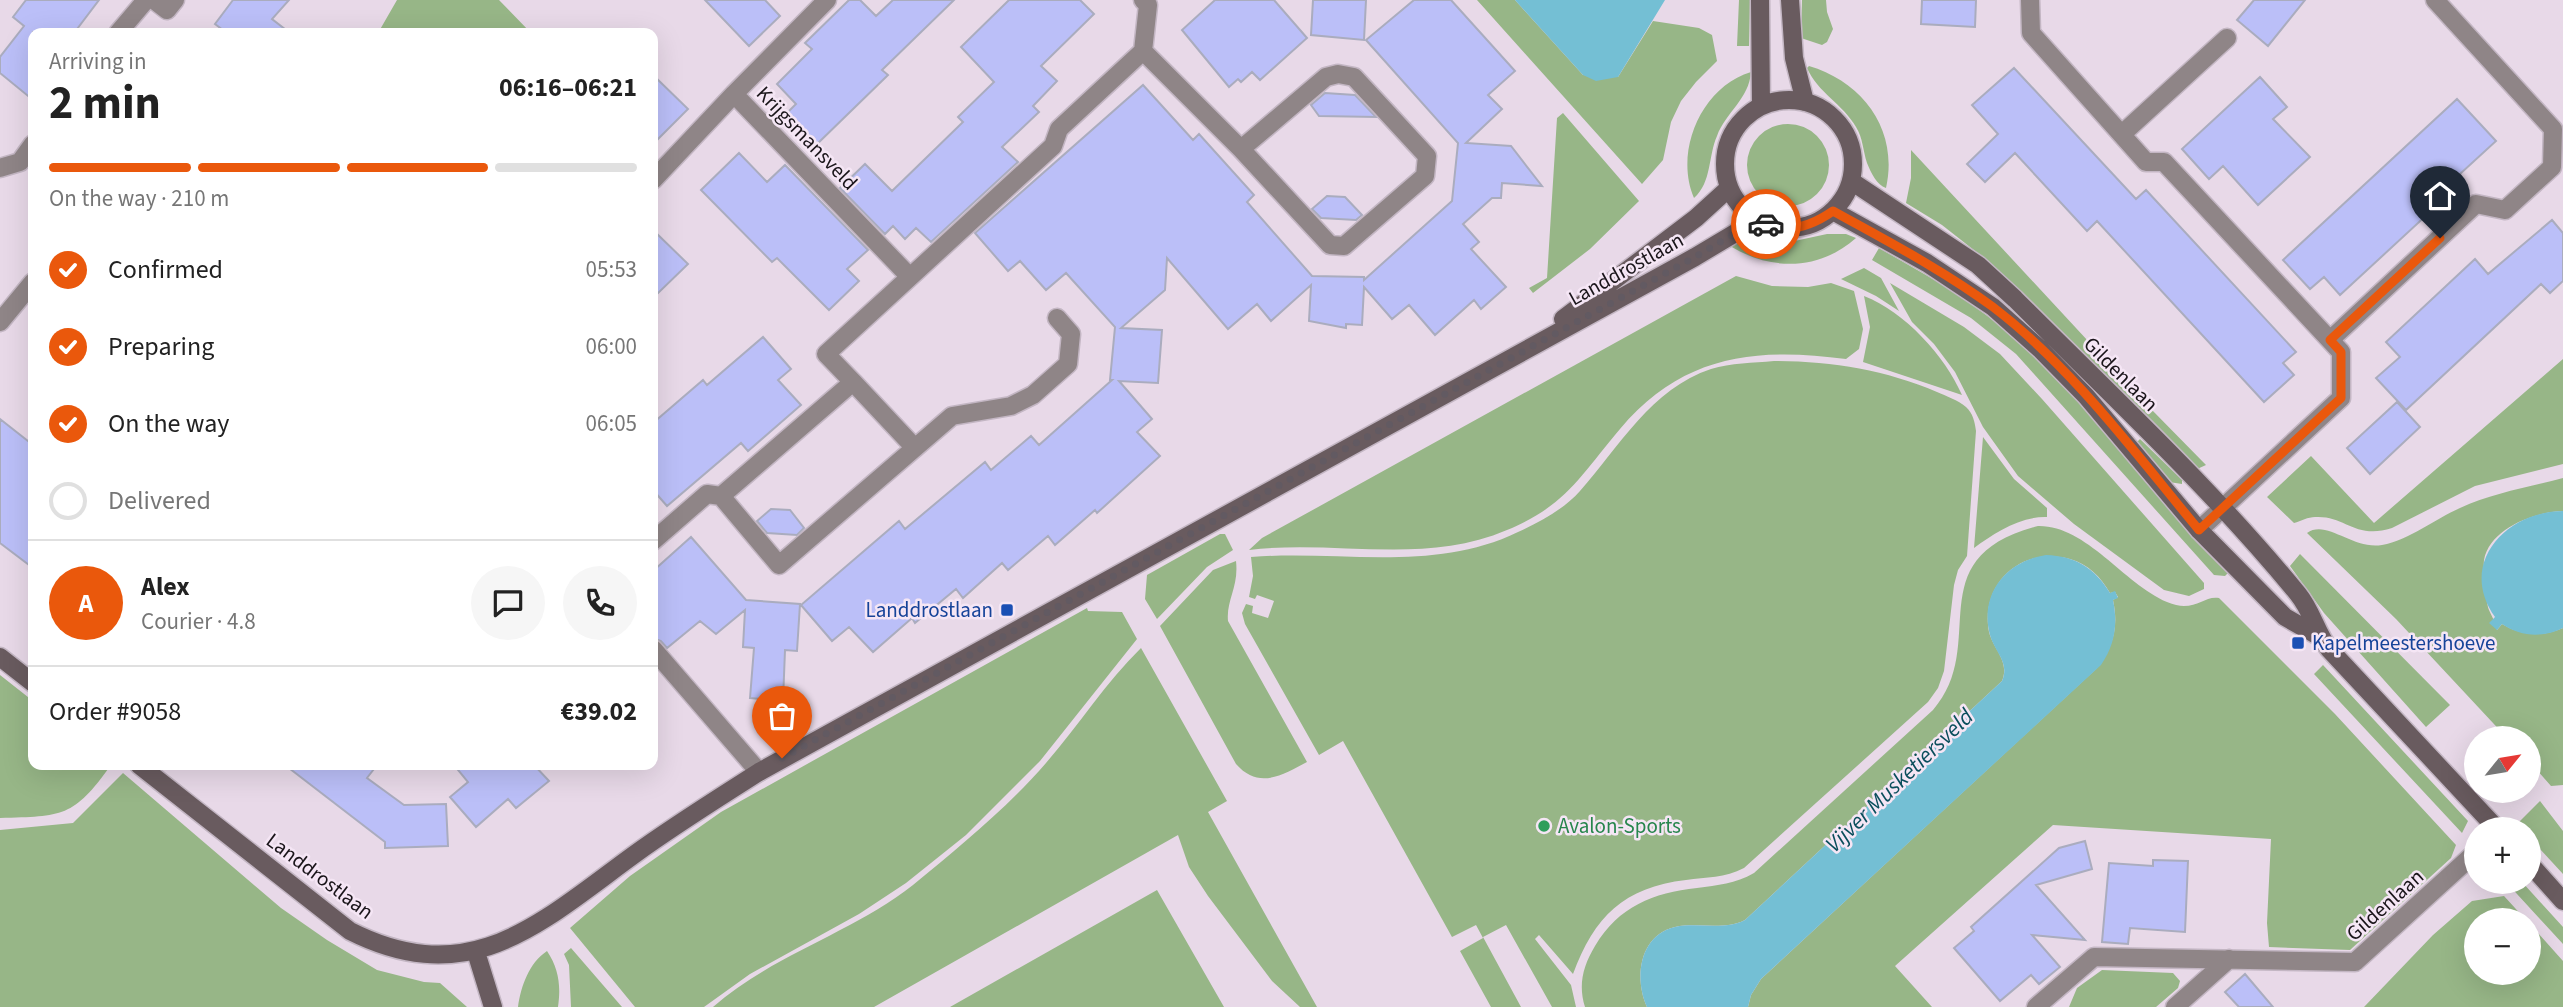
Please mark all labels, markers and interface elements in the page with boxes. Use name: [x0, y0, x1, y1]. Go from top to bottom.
text: Arriving in: [49, 45, 147, 78]
text: 06:16–06:21: [499, 69, 637, 106]
text: 2 min: [49, 71, 161, 136]
street label: Krijgsmansveld: [749, 79, 865, 197]
pin: [2410, 166, 2470, 238]
icon: home: [2421, 177, 2459, 215]
text: On the way · 210 m: [49, 182, 229, 215]
courier: [1731, 189, 1801, 259]
icon: car: [1747, 205, 1785, 243]
street label: Landdrostlaan: [1563, 225, 1689, 313]
icon: check: [49, 251, 87, 289]
text: Confirmed: [108, 251, 223, 288]
text: 05:53: [586, 253, 637, 286]
icon: check: [49, 328, 87, 366]
text: Preparing: [108, 328, 214, 365]
text: 06:00: [586, 330, 637, 363]
street label: Gildenlaan: [2077, 330, 2165, 418]
icon: check: [49, 405, 87, 443]
text: On the way: [108, 405, 229, 442]
text: 06:05: [586, 407, 637, 440]
text: Delivered: [108, 482, 211, 519]
button: chat: [471, 566, 545, 640]
button: phone: [563, 566, 637, 640]
text: Alex: [141, 568, 190, 605]
text: A: [79, 585, 93, 622]
place label: Landdrostlaan: [866, 595, 993, 625]
marker: Landdrostlaan: [999, 602, 1015, 618]
text: Courier · 4.8: [141, 605, 256, 638]
place label: Kapelmeestershoeve: [2312, 628, 2496, 658]
marker: Kapelmeestershoeve: [2290, 635, 2306, 651]
pin: [752, 686, 812, 758]
text: Order #9058: [49, 693, 181, 730]
text: €39.02: [561, 693, 637, 730]
icon: bag: [763, 697, 801, 735]
water label: Vijver Musketiersveld: [1818, 700, 1981, 860]
north arrow: [2464, 726, 2541, 803]
map controls: [2464, 726, 2541, 985]
place label: Avalon-Sports: [1558, 811, 1681, 841]
button: +: [2464, 817, 2541, 894]
marker: Avalon-Sports: [1536, 818, 1552, 834]
street label: Landdrostlaan: [260, 826, 380, 926]
street label: Gildenlaan: [2340, 862, 2430, 948]
button: −: [2464, 908, 2541, 985]

